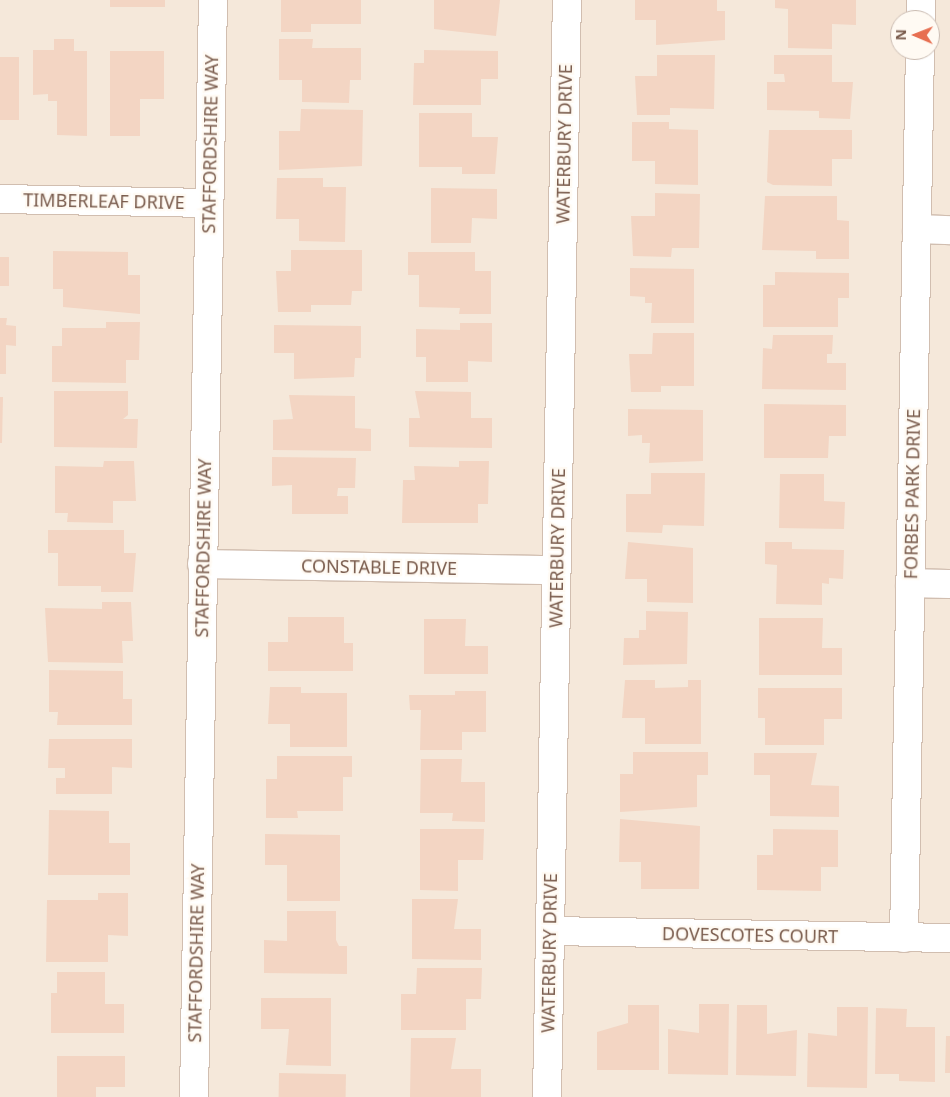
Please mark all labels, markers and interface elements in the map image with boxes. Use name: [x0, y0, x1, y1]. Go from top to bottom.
north arrow: [890, 10, 940, 60]
text: N: [891, 29, 910, 41]
street label: STAFFORDSHIRE WAY: [198, 54, 222, 234]
street label: WATERBURY DRIVE: [552, 64, 576, 224]
street label: TIMBERLEAF DRIVE: [23, 189, 185, 213]
street label: FORBES PARK DRIVE: [900, 409, 924, 579]
street label: STAFFORDSHIRE WAY: [191, 458, 215, 638]
street label: WATERBURY DRIVE: [545, 468, 569, 628]
street label: CONSTABLE DRIVE: [301, 555, 457, 579]
street label: STAFFORDSHIRE WAY: [184, 863, 208, 1043]
street label: WATERBURY DRIVE: [537, 873, 561, 1033]
street label: DOVESCOTES COURT: [662, 923, 838, 947]

